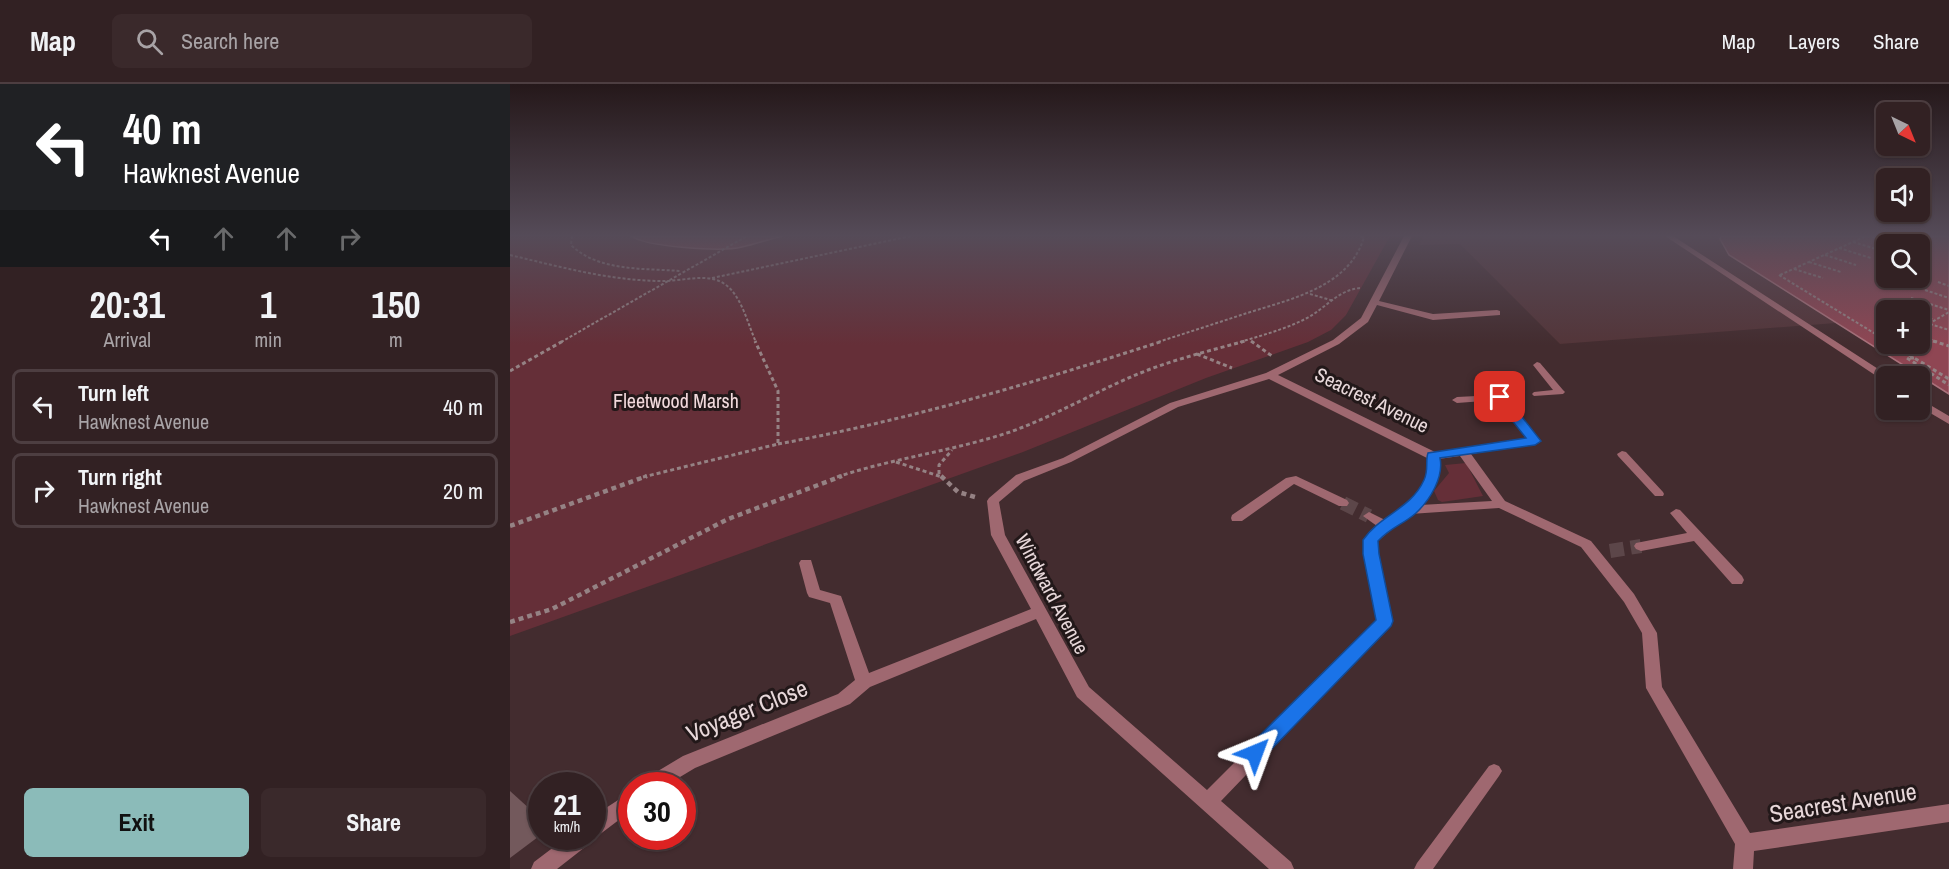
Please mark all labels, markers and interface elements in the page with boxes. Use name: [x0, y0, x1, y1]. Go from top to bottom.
search box: [112, 14, 532, 68]
text: Map: [30, 22, 76, 60]
icon: search: [133, 25, 166, 58]
text: Search here: [181, 26, 279, 56]
text: Map: [1722, 27, 1755, 56]
text: Layers: [1788, 27, 1840, 56]
text: Share: [1873, 27, 1919, 56]
text: 40 m: [123, 101, 202, 157]
north arrow: [1876, 102, 1930, 156]
map controls: [1876, 102, 1930, 420]
icon: left: [24, 108, 102, 186]
text: Hawknest Avenue: [123, 155, 300, 191]
button: sound: [1876, 168, 1930, 222]
icon: left: [144, 222, 177, 255]
icon: ahead: [207, 222, 240, 255]
icon: ahead: [270, 222, 303, 255]
icon: right: [333, 222, 366, 255]
button: search: [1876, 234, 1930, 288]
text: 20:31: [89, 281, 165, 329]
text: 1: [260, 281, 276, 329]
text: 150: [371, 281, 421, 329]
button: +: [1876, 300, 1930, 354]
text: Arrival: [104, 326, 151, 353]
text: min: [254, 326, 282, 353]
text: m: [389, 326, 403, 353]
street label: Seacrest Avenue: [1311, 360, 1434, 439]
button: −: [1876, 366, 1930, 420]
pin: [1474, 371, 1525, 422]
text: Turn left: [78, 378, 149, 408]
icon: arrive: [1483, 380, 1516, 413]
park label: Fleetwood Marsh: [613, 387, 739, 414]
icon: left: [27, 390, 60, 423]
text: 40 m: [443, 392, 483, 422]
text: Hawknest Avenue: [78, 408, 209, 435]
text: Turn right: [78, 462, 162, 492]
icon: right: [27, 474, 60, 507]
text: 20 m: [443, 476, 483, 506]
text: Hawknest Avenue: [78, 492, 209, 519]
street label: Windward Avenue: [1009, 529, 1096, 659]
street label: Voyager Close: [681, 671, 812, 749]
position arrow: [1223, 721, 1287, 785]
speed limit sign: 30: [618, 772, 696, 850]
street label: Seacrest Avenue: [1767, 775, 1919, 829]
text: 21: [553, 784, 581, 824]
button: Exit: [24, 788, 249, 857]
button: Share: [261, 788, 486, 857]
text: km/h: [554, 816, 580, 837]

